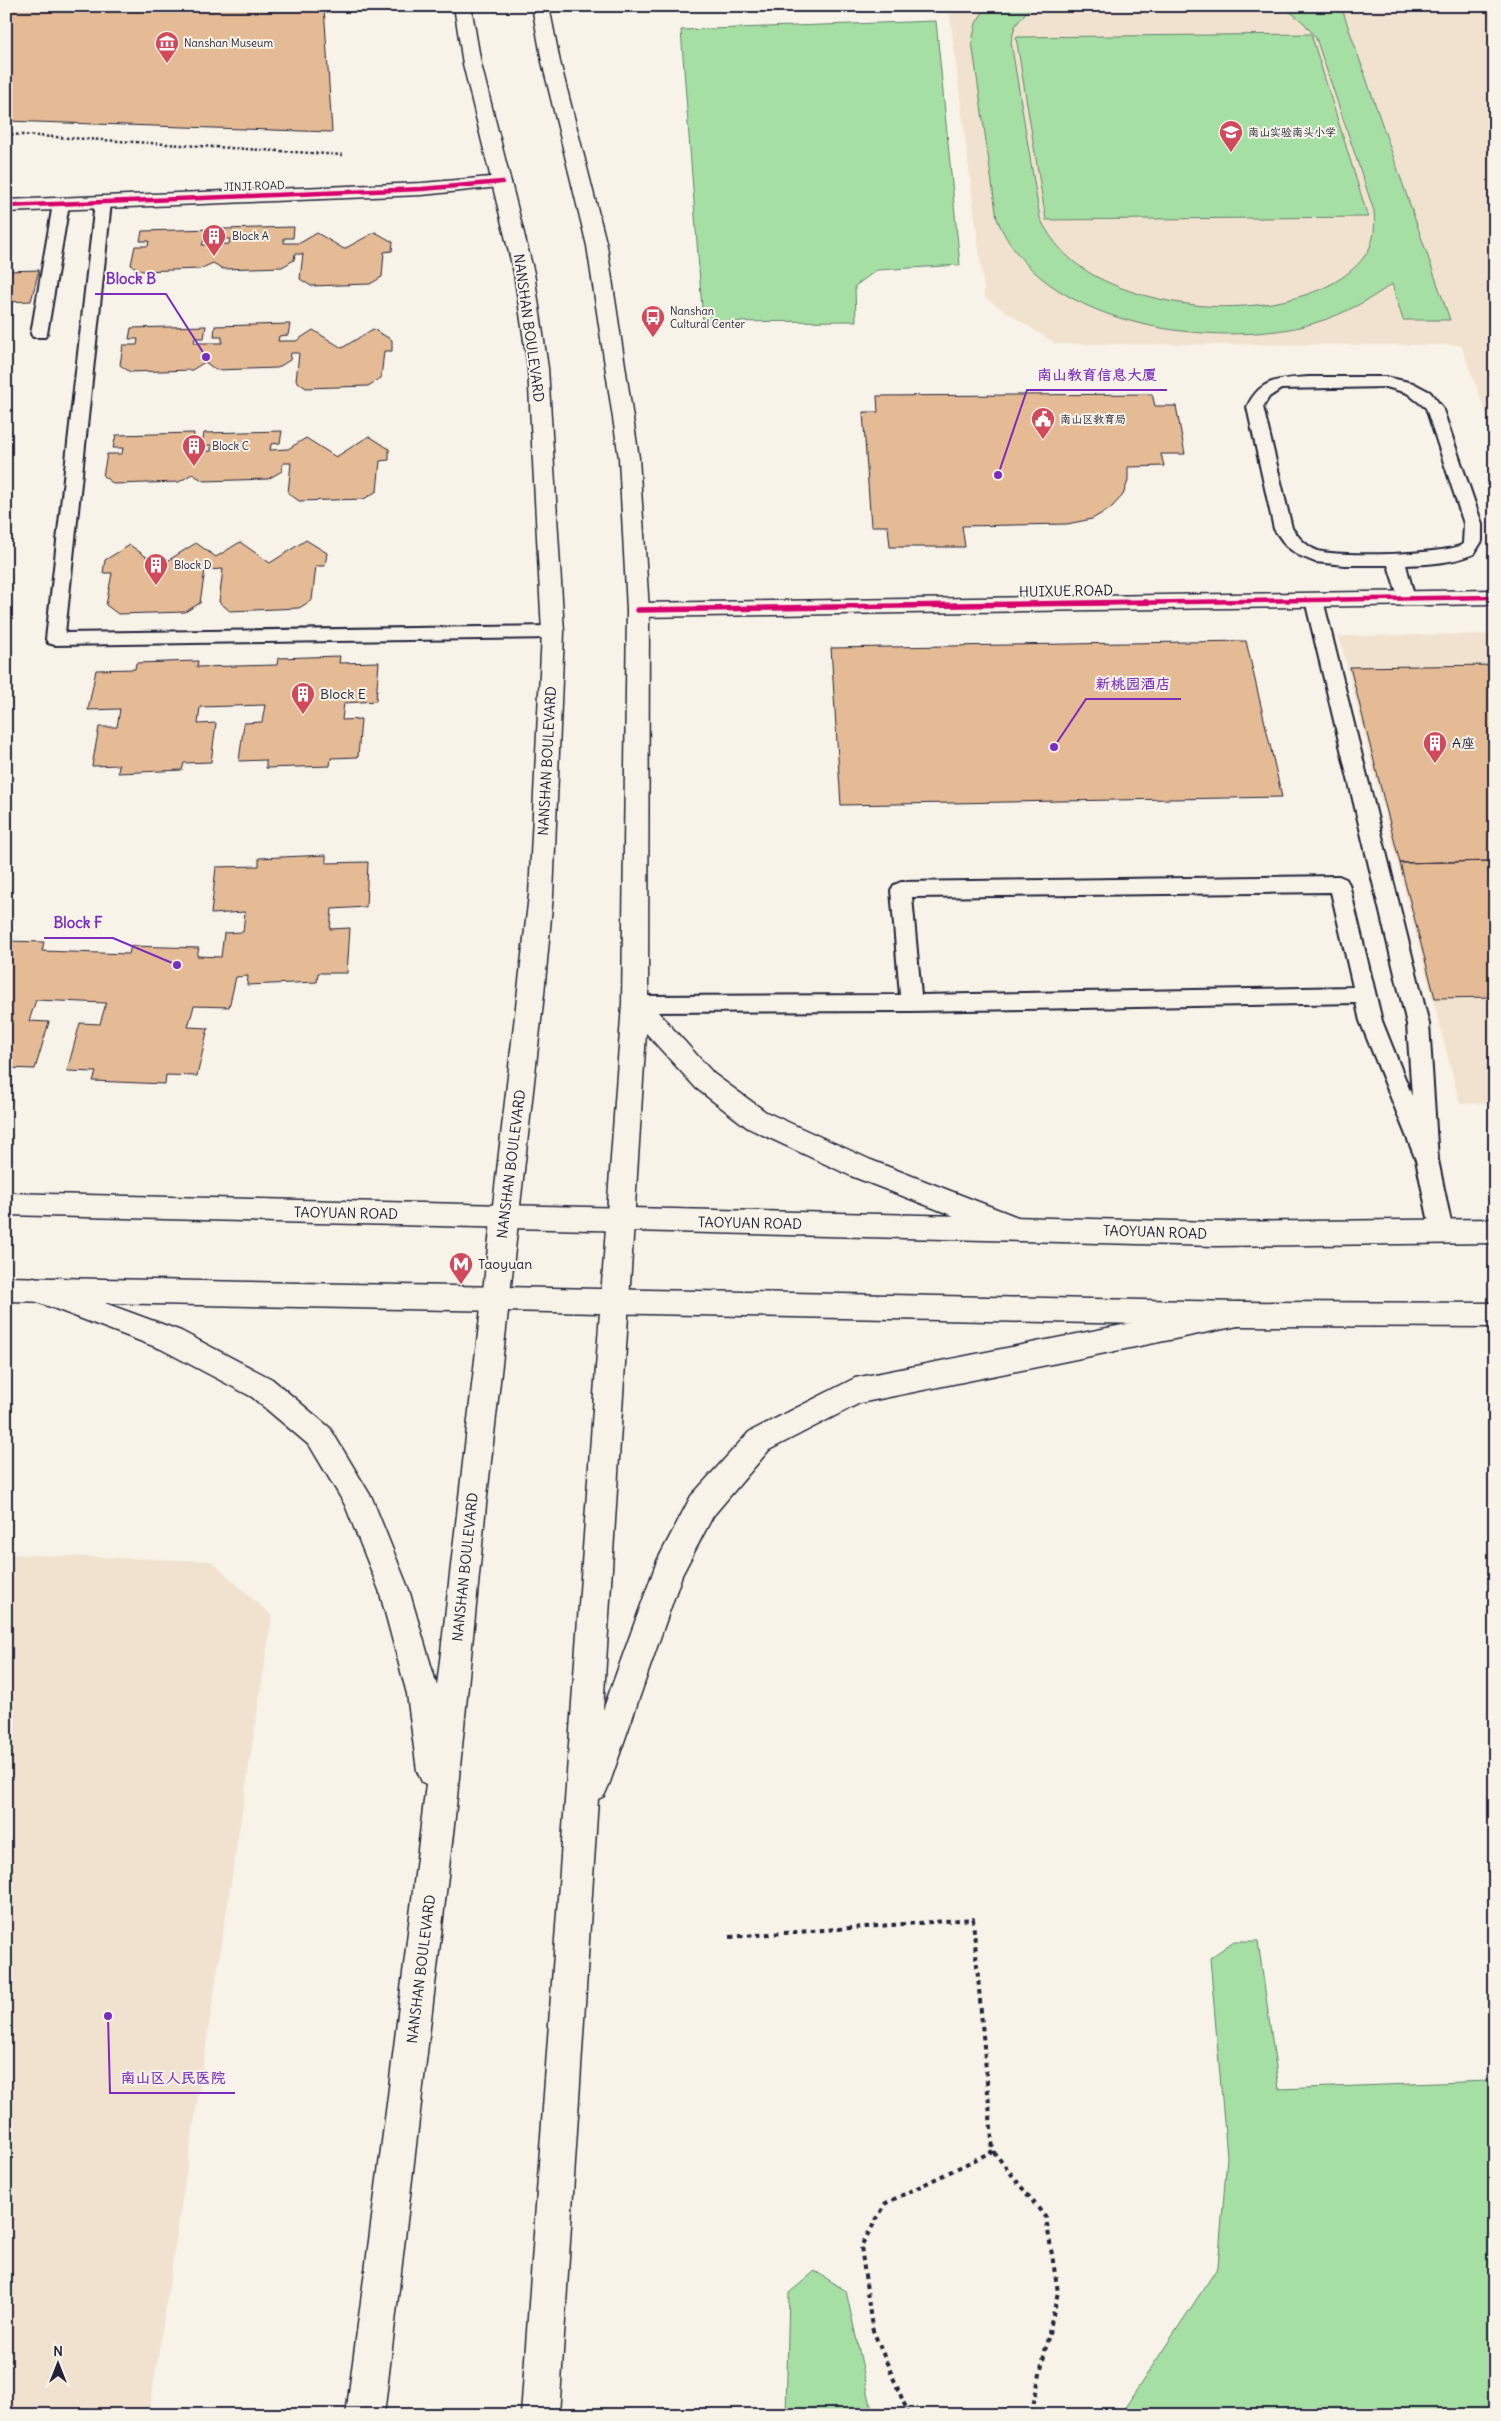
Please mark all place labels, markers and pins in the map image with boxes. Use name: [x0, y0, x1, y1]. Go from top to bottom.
museum icon: Nanshan Museum: [154, 30, 180, 64]
place label: Nanshan Museum: [184, 36, 273, 50]
school or university icon: 南山实验南头小学: [1218, 119, 1244, 153]
place label: 南山实验南头小学: [1248, 125, 1336, 139]
building icon: Block A: [201, 223, 227, 257]
place label: Block A: [232, 229, 269, 243]
callout: Block B: [95, 264, 166, 294]
bus stop icon: Nanshan Cultural Center: [640, 304, 666, 338]
place label: Nanshan Cultural Center: [670, 304, 745, 331]
callout: 南山教育信息大厦: [1027, 360, 1167, 390]
public building icon: 南山区教育局: [1030, 406, 1056, 440]
place label: 南山区教育局: [1060, 412, 1126, 426]
building icon: Block C: [181, 433, 207, 467]
place label: Block C: [212, 439, 249, 453]
building icon: Block D: [143, 552, 169, 586]
place label: Block D: [174, 558, 212, 572]
callout: 新桃园酒店: [1086, 669, 1181, 699]
building icon: Block E: [290, 681, 316, 715]
place label: Block E: [320, 685, 366, 703]
building icon: A座: [1422, 730, 1448, 764]
place label: A座: [1452, 734, 1475, 752]
callout: Block F: [44, 908, 113, 938]
metro station icon: Taoyuan: [448, 1251, 474, 1285]
place label: Taoyuan: [478, 1255, 532, 1273]
callout: 南山区人民医院: [110, 2063, 235, 2093]

